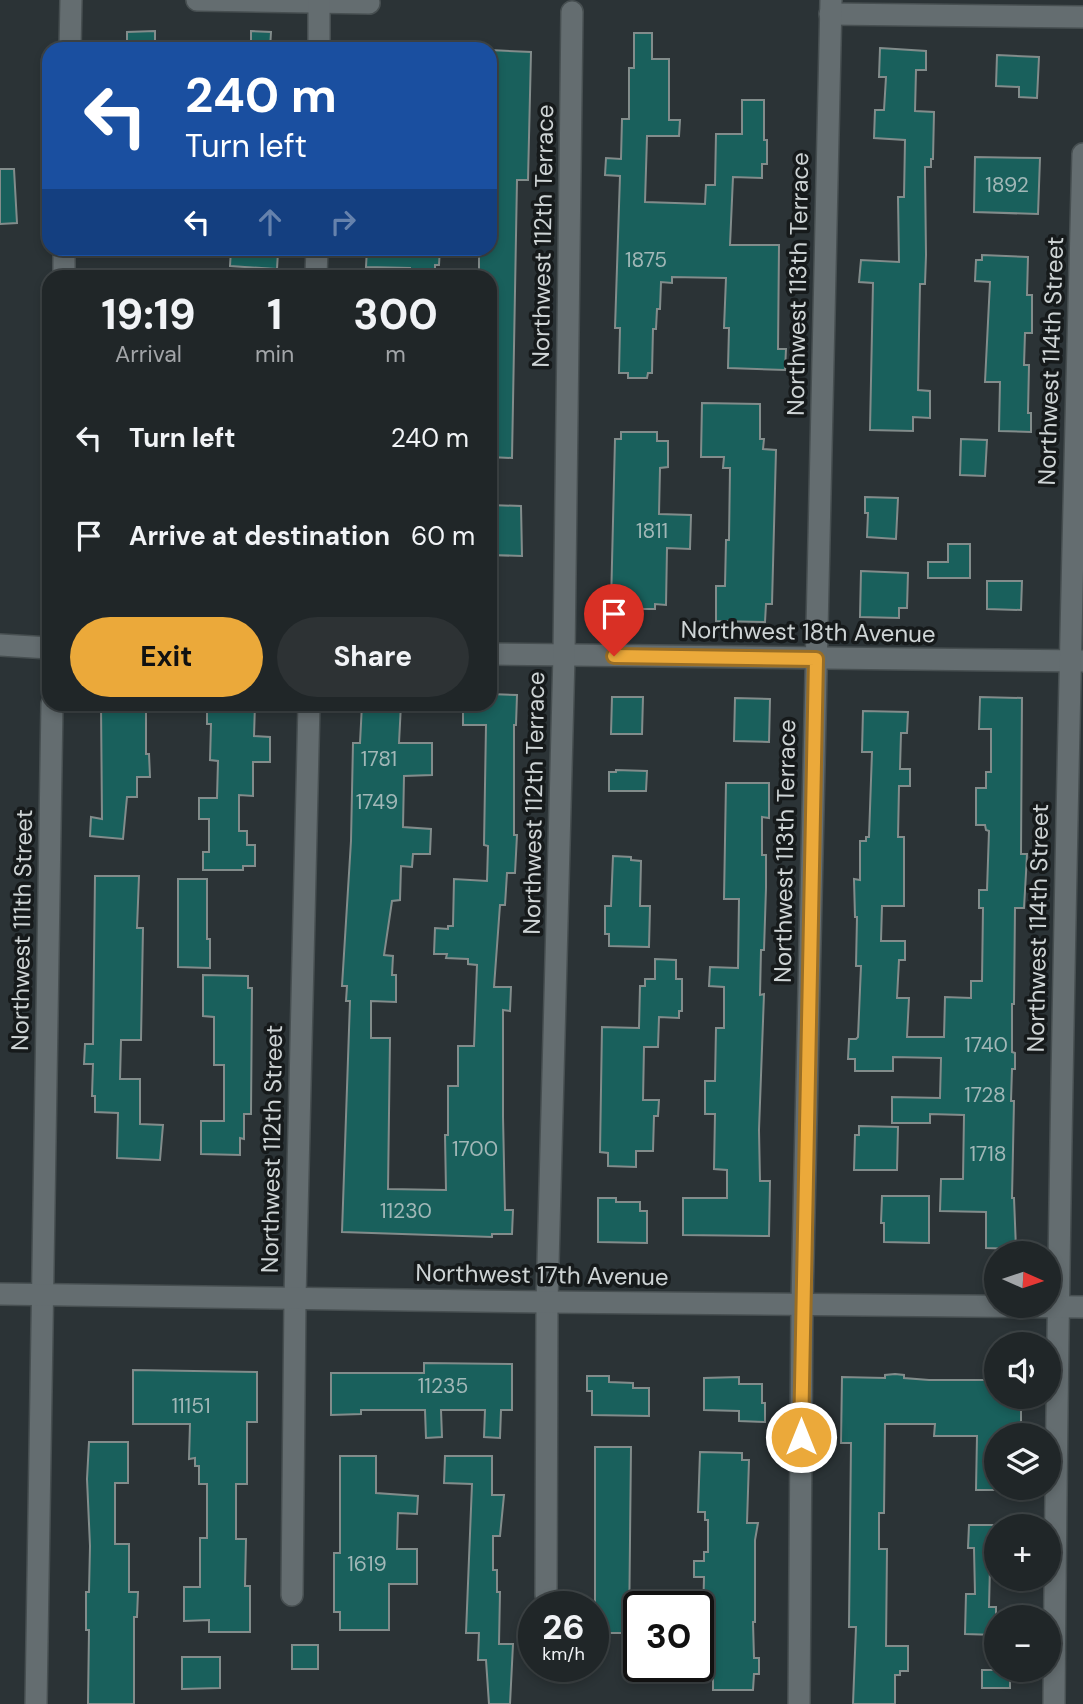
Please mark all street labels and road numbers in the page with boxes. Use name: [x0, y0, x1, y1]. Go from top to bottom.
street label: Northwest 112th Terrace: [525, 104, 560, 368]
street label: Northwest 113th Terrace: [780, 152, 815, 416]
street label: Northwest 114th Street: [1031, 236, 1070, 486]
street label: Northwest 18th Avenue: [680, 614, 936, 649]
street label: Northwest 112th Terrace: [516, 671, 551, 935]
street label: Northwest 113th Terrace: [767, 719, 802, 983]
street label: Northwest 114th Street: [1020, 803, 1055, 1053]
street label: Northwest 111th Street: [4, 809, 39, 1051]
street label: Northwest 112th Street: [254, 1025, 289, 1273]
street label: Northwest 17th Avenue: [415, 1257, 669, 1292]

